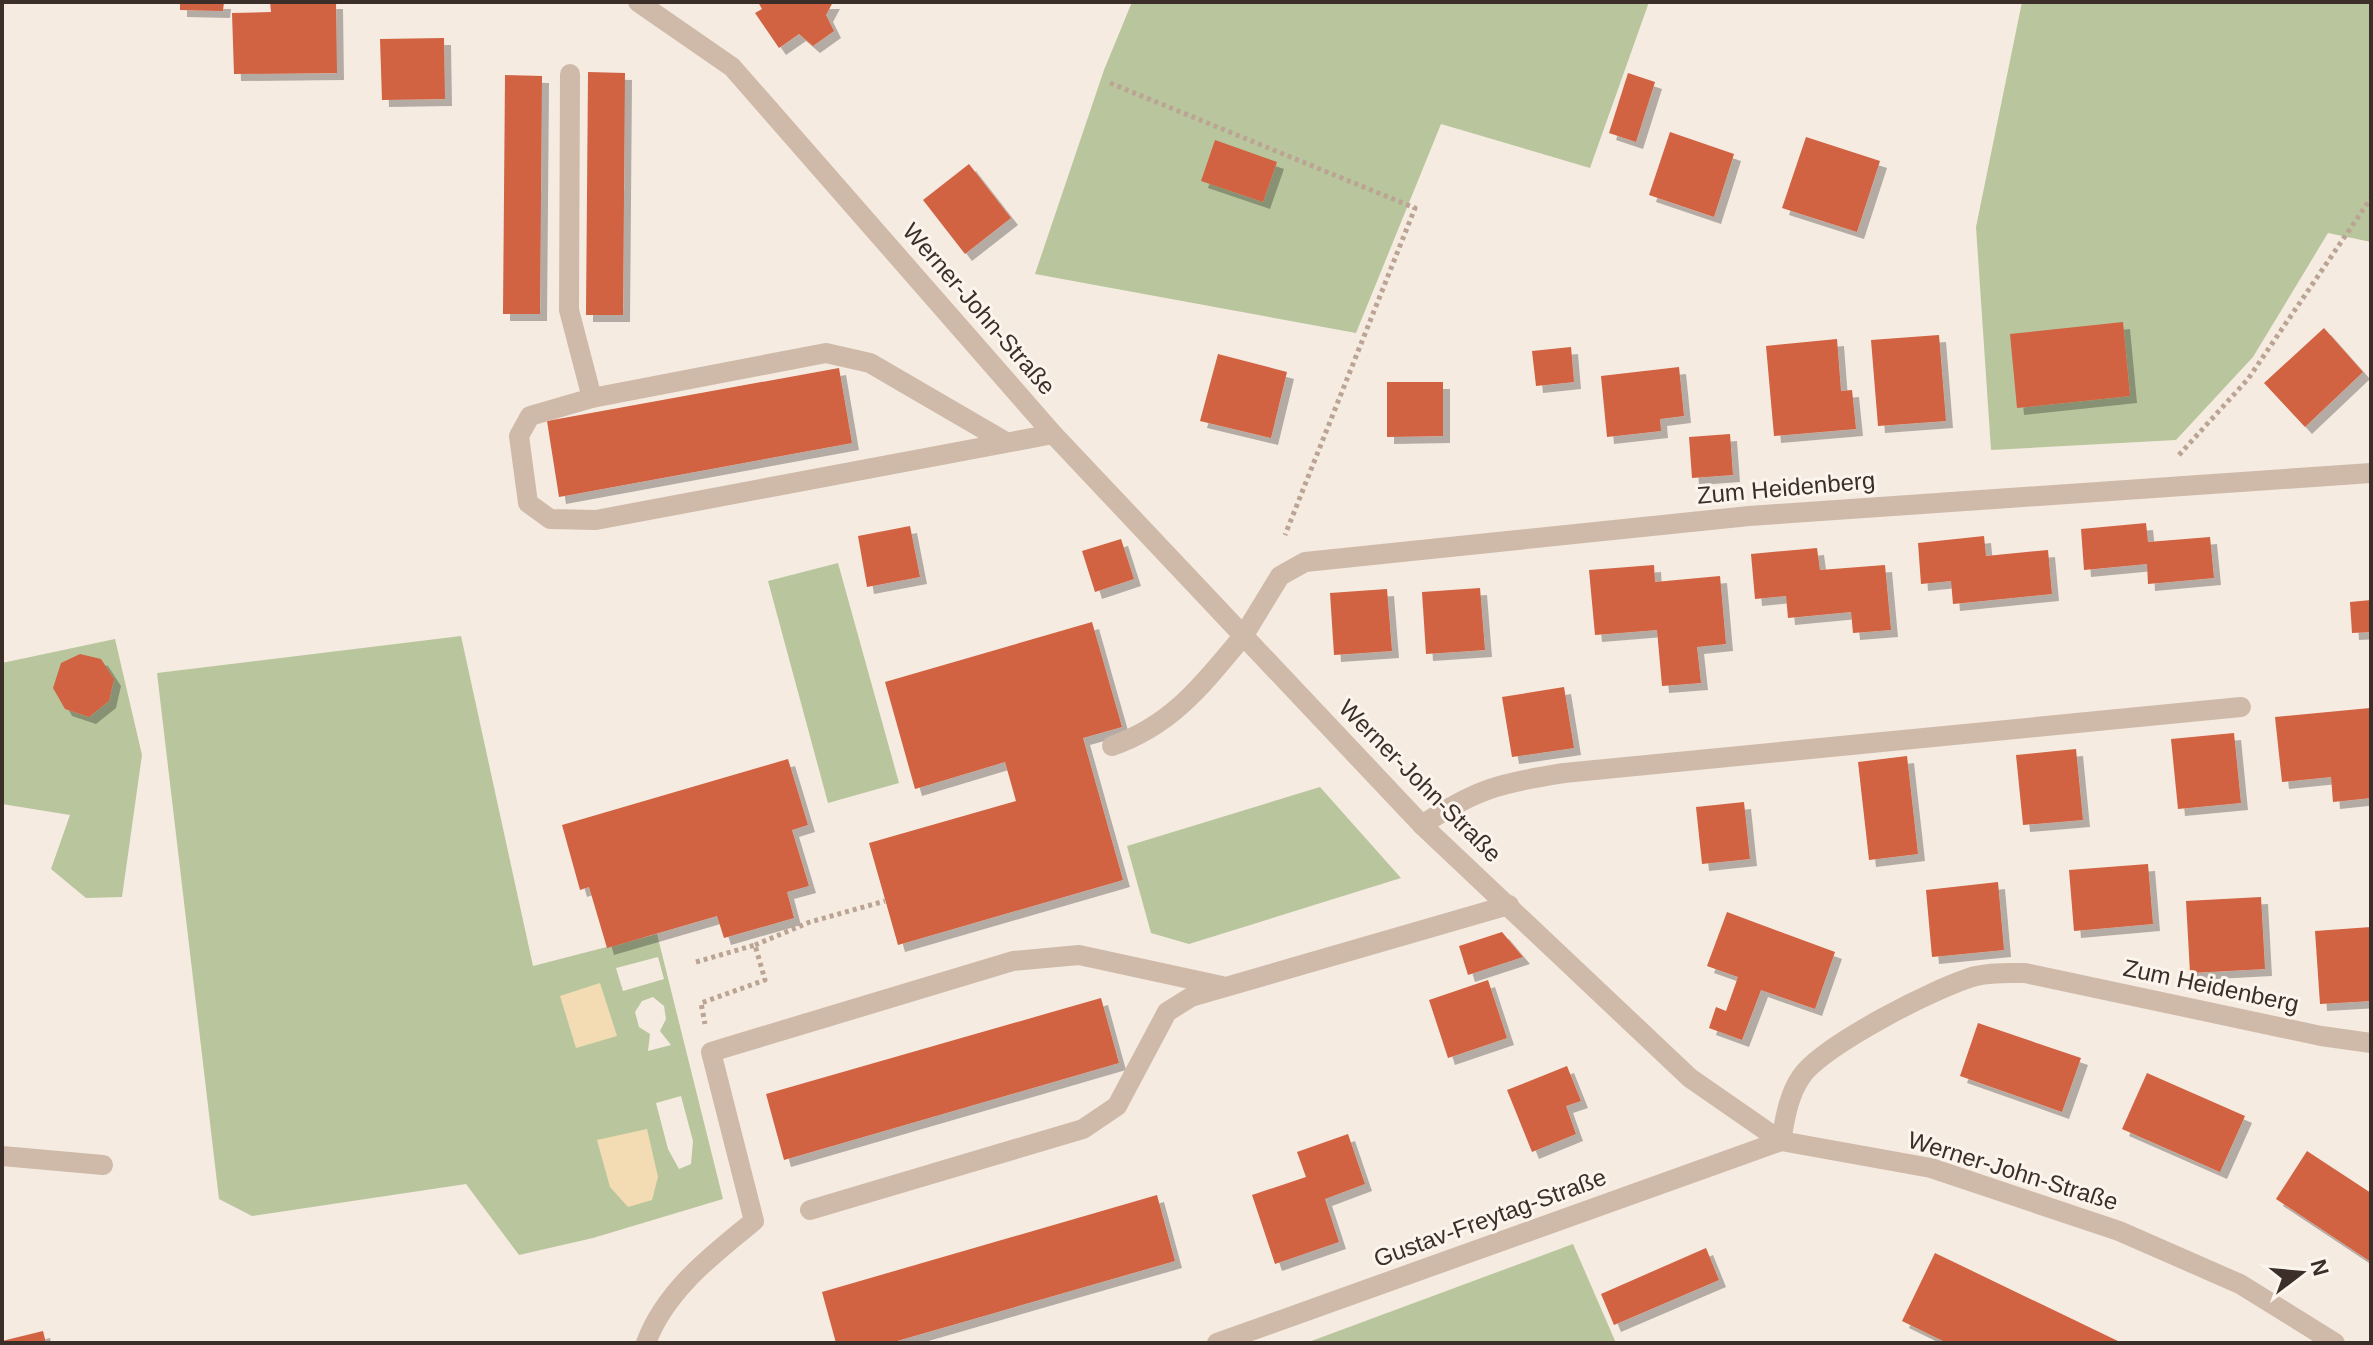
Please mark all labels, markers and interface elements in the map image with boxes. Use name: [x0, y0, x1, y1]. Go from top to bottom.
street label: Werner-John-Straße: [898, 217, 1061, 400]
street label: Zum Heidenberg: [1696, 466, 1876, 509]
street label: Werner-John-Straße: [1334, 694, 1507, 867]
street label: Zum Heidenberg: [2121, 954, 2301, 1017]
street label: Werner-John-Straße: [1905, 1126, 2121, 1215]
street label: Gustav-Freytag-Straße: [1370, 1163, 1610, 1272]
north arrow: [2261, 1233, 2341, 1313]
text: N: [2306, 1257, 2334, 1279]

